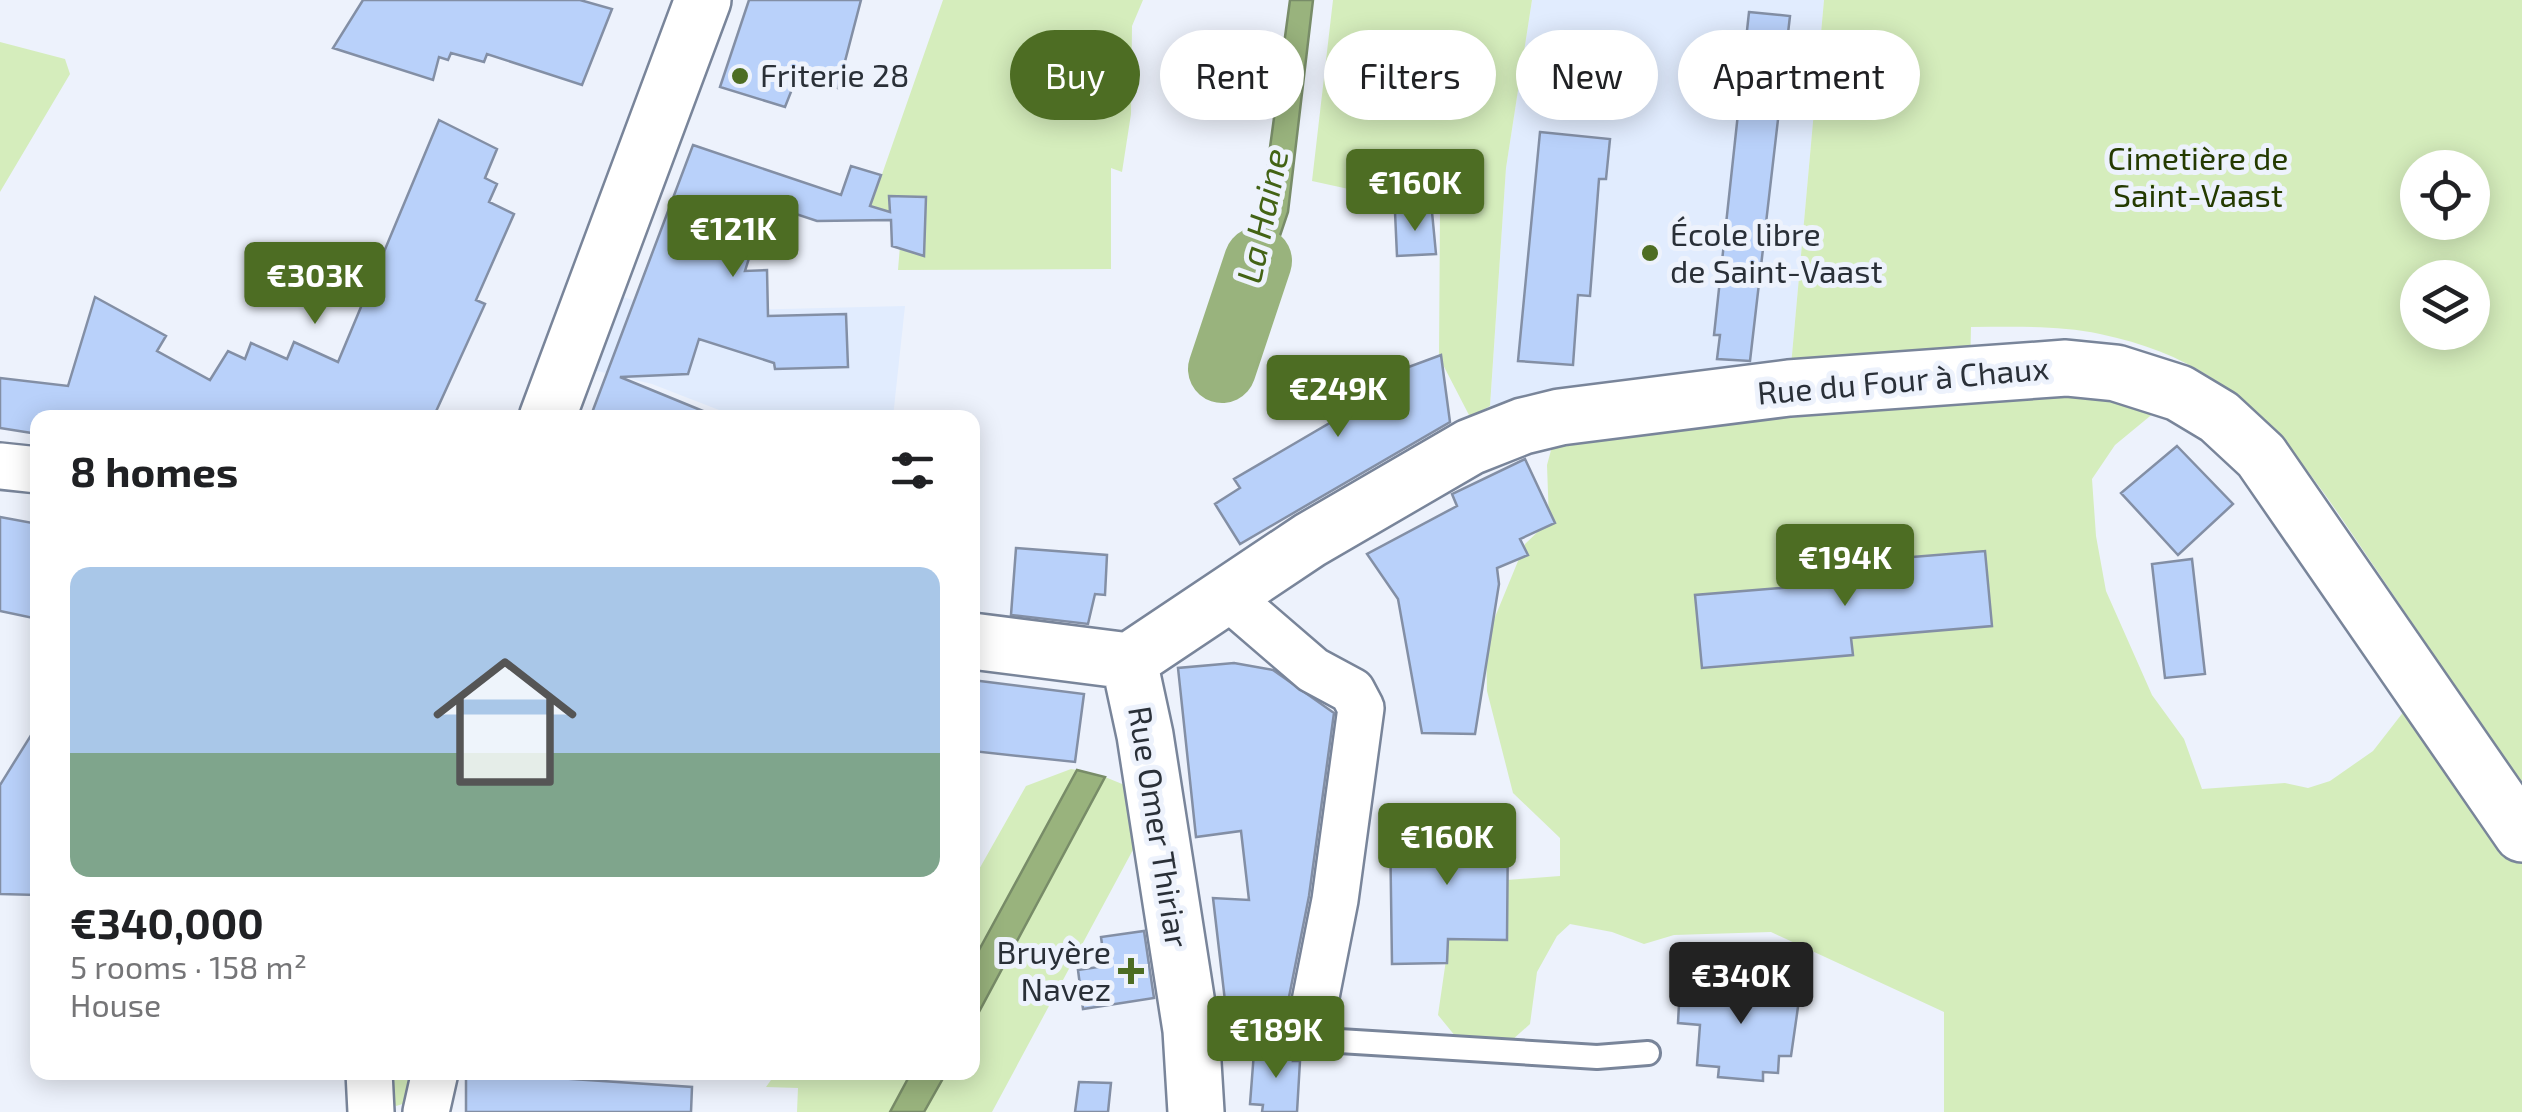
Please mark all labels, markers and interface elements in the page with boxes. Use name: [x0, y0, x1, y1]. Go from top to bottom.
chip: Buy: [1010, 30, 1140, 120]
chip: Rent: [1160, 30, 1304, 120]
chip: Filters: [1324, 30, 1496, 120]
chip: New: [1516, 30, 1658, 120]
chip: Apartment: [1678, 30, 1920, 120]
place label: Friterie 28: [760, 55, 909, 93]
marker: Friterie 28: [729, 65, 751, 87]
park label: Cimetière de Saint-Vaast: [2108, 138, 2288, 213]
water label: La Haine: [1226, 144, 1296, 287]
pin: €160K: [1345, 149, 1485, 234]
map controls: [2400, 150, 2490, 350]
button: locate: [2400, 150, 2490, 240]
text: €160K: [1368, 162, 1462, 200]
pin: €121K: [663, 195, 803, 280]
text: €121K: [689, 208, 777, 246]
place label: École libre de Saint-Vaast: [1670, 214, 1883, 289]
pin: €303K: [245, 242, 385, 327]
marker: École libre de Saint-Vaast: [1639, 242, 1661, 264]
text: €303K: [266, 255, 364, 293]
button: layers: [2400, 260, 2490, 350]
street label: Rue du Four à Chaux: [1755, 347, 2050, 411]
pin: €249K: [1268, 355, 1408, 440]
text: €249K: [1289, 368, 1387, 406]
icon: filters: [885, 443, 940, 498]
text: 8 homes: [70, 445, 238, 495]
pin: €194K: [1775, 524, 1915, 609]
text: €194K: [1798, 537, 1892, 575]
icon: home: [415, 632, 595, 812]
street label: Rue Omer Thiriar: [1122, 703, 1198, 950]
pin: €160K: [1377, 803, 1517, 888]
text: €160K: [1400, 816, 1494, 854]
text: €340,000: [70, 897, 264, 947]
place label: Bruyère Navez: [997, 932, 1111, 1007]
pin: €340K: [1671, 942, 1811, 1027]
text: 5 rooms · 158 m²: [70, 947, 307, 985]
text: €340K: [1691, 955, 1791, 993]
marker: Bruyère Navez: [1120, 960, 1142, 982]
text: House: [70, 985, 161, 1023]
pin: €189K: [1206, 996, 1346, 1081]
text: €189K: [1229, 1009, 1323, 1047]

